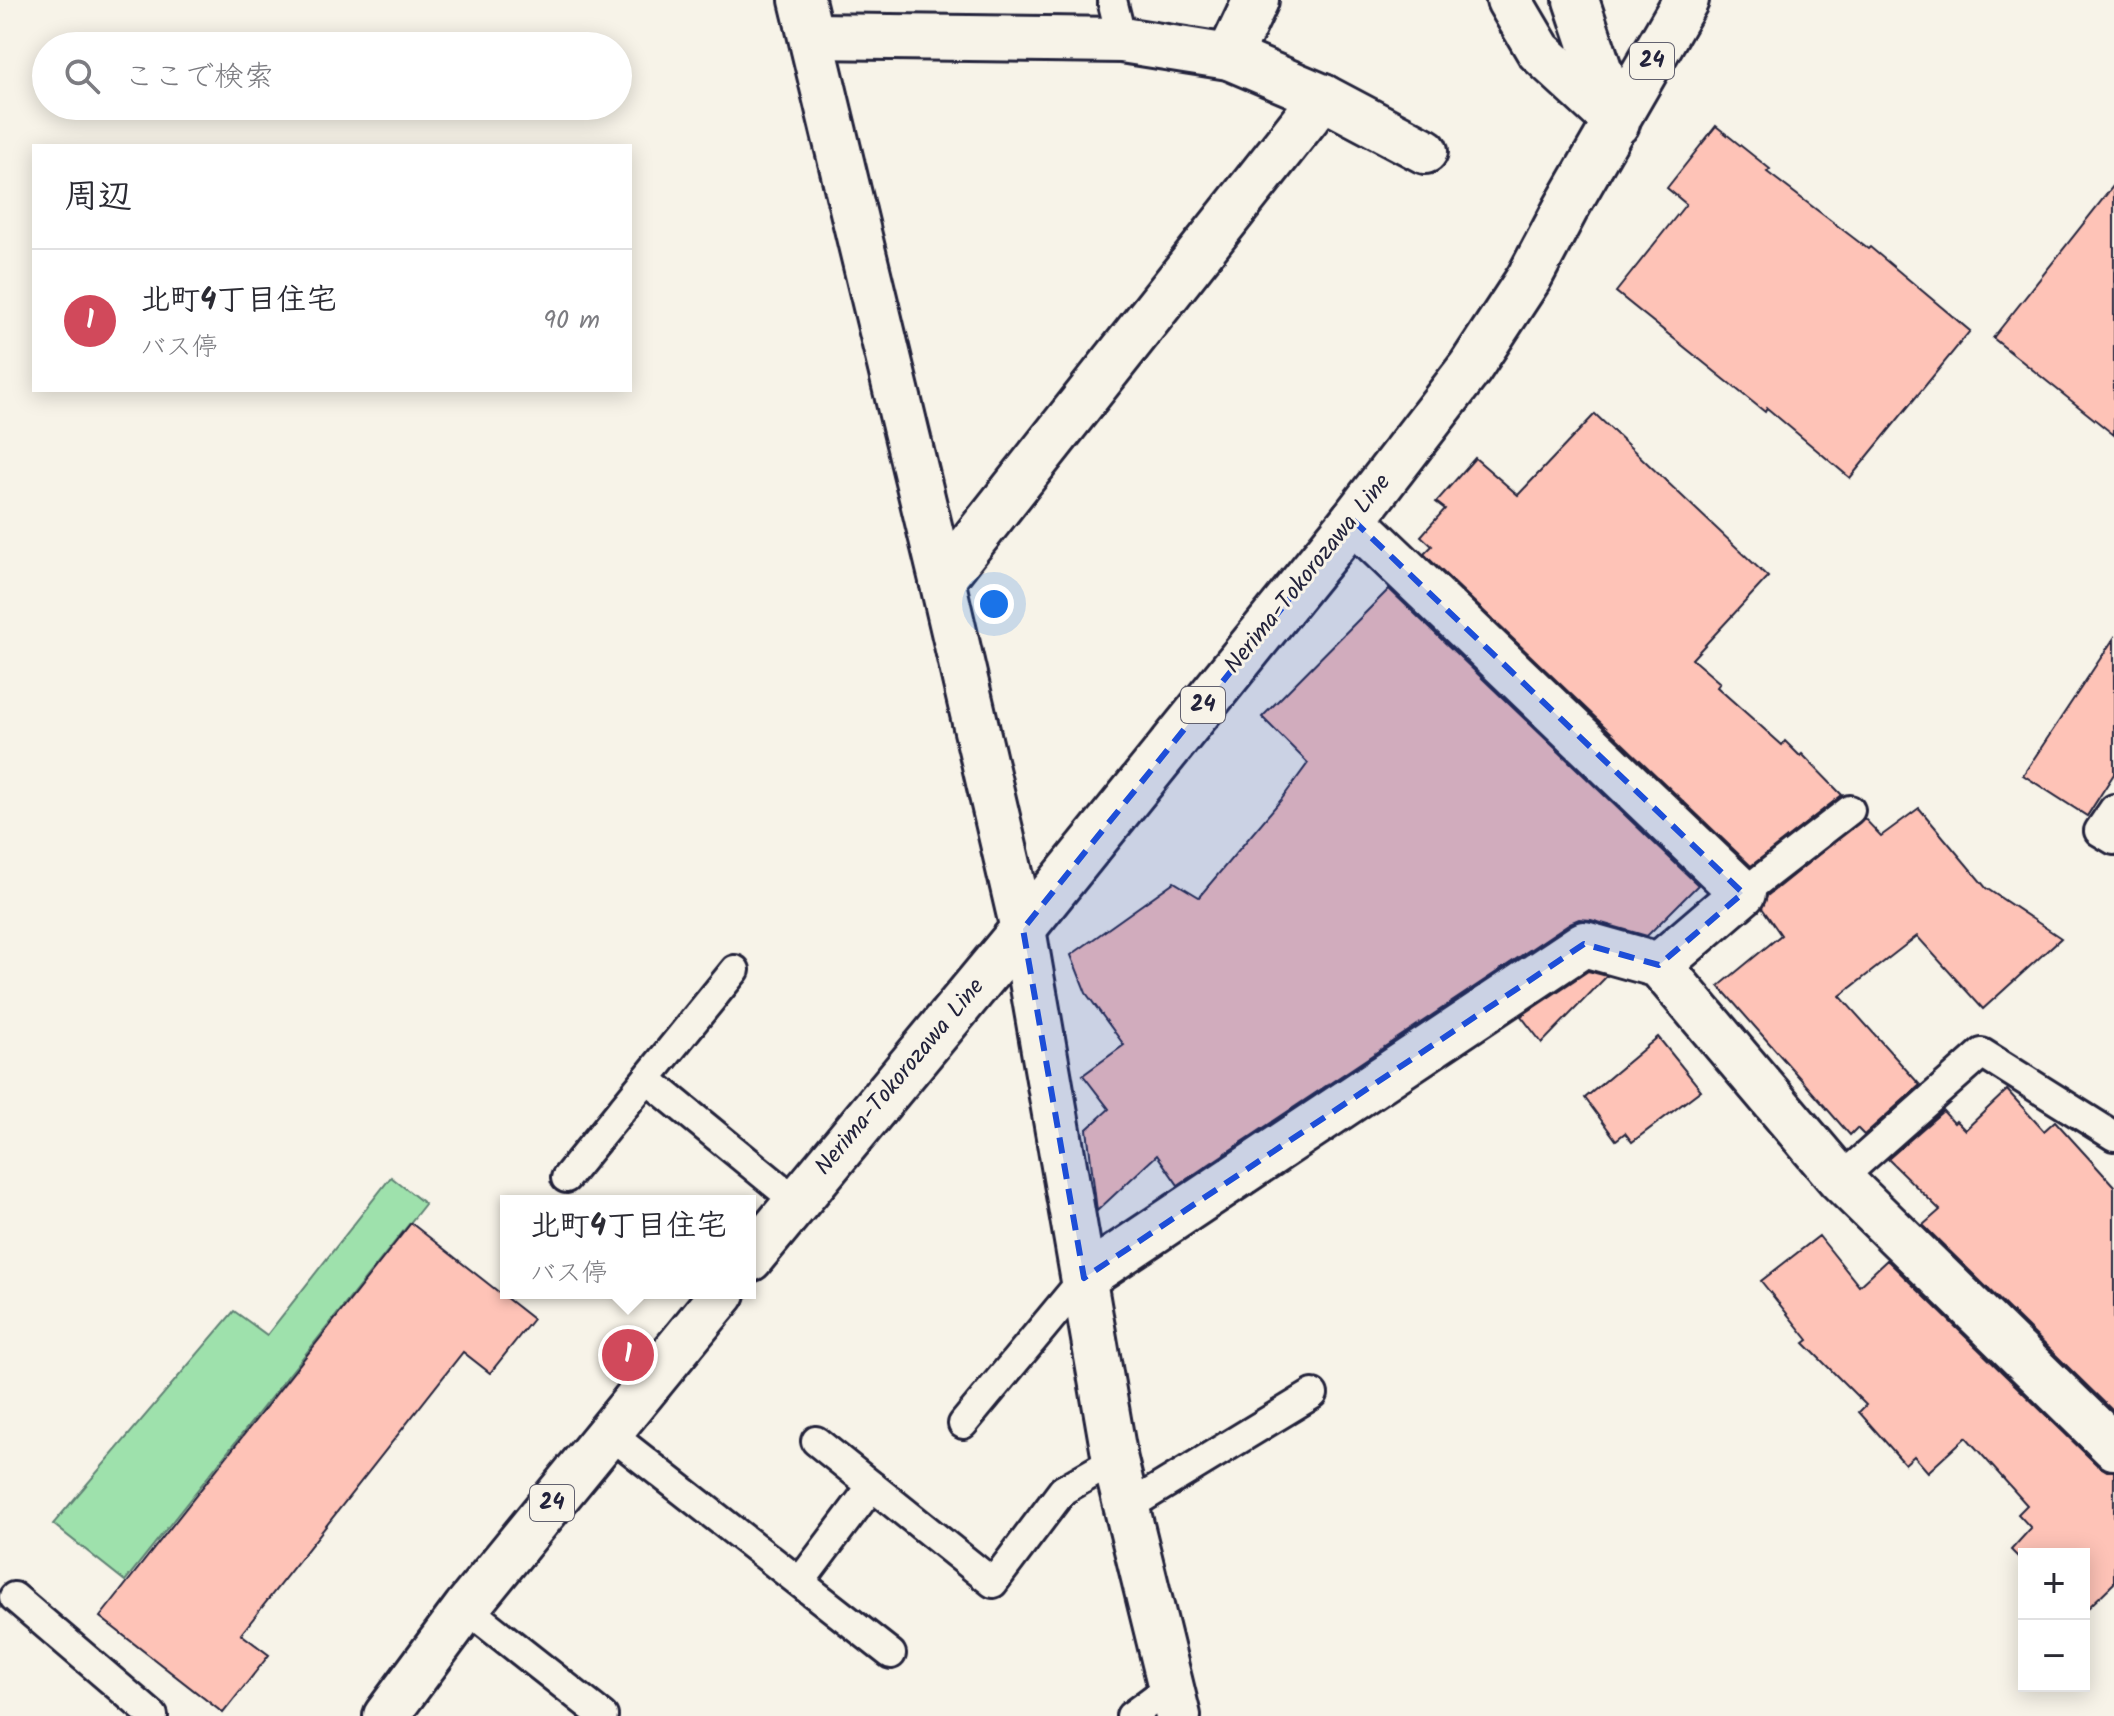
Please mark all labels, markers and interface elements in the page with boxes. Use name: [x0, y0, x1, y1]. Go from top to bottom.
search box: [32, 32, 632, 120]
road number: 24: [1630, 43, 1674, 79]
icon: search: [60, 54, 104, 98]
text: ここで検索: [124, 54, 274, 102]
text: 周辺: [64, 171, 132, 225]
text: 北町4丁目住宅: [140, 277, 336, 325]
text: 1: [86, 300, 94, 342]
text: 90 m: [543, 300, 600, 342]
text: バス停: [140, 327, 218, 369]
street label: Nerima-Tokorozawa Line: [1215, 465, 1401, 683]
your location: [974, 584, 1014, 624]
road number: 24: [1181, 687, 1225, 723]
street label: Nerima-Tokorozawa Line: [805, 969, 995, 1185]
popup: [500, 1195, 756, 1299]
text: 北町4丁目住宅: [530, 1203, 726, 1251]
text: バス停: [530, 1253, 608, 1295]
pin: 1: [602, 1325, 654, 1385]
road number: 24: [530, 1485, 574, 1521]
map controls: [2018, 1548, 2090, 1692]
button: +: [2018, 1548, 2090, 1620]
button: −: [2018, 1620, 2090, 1692]

